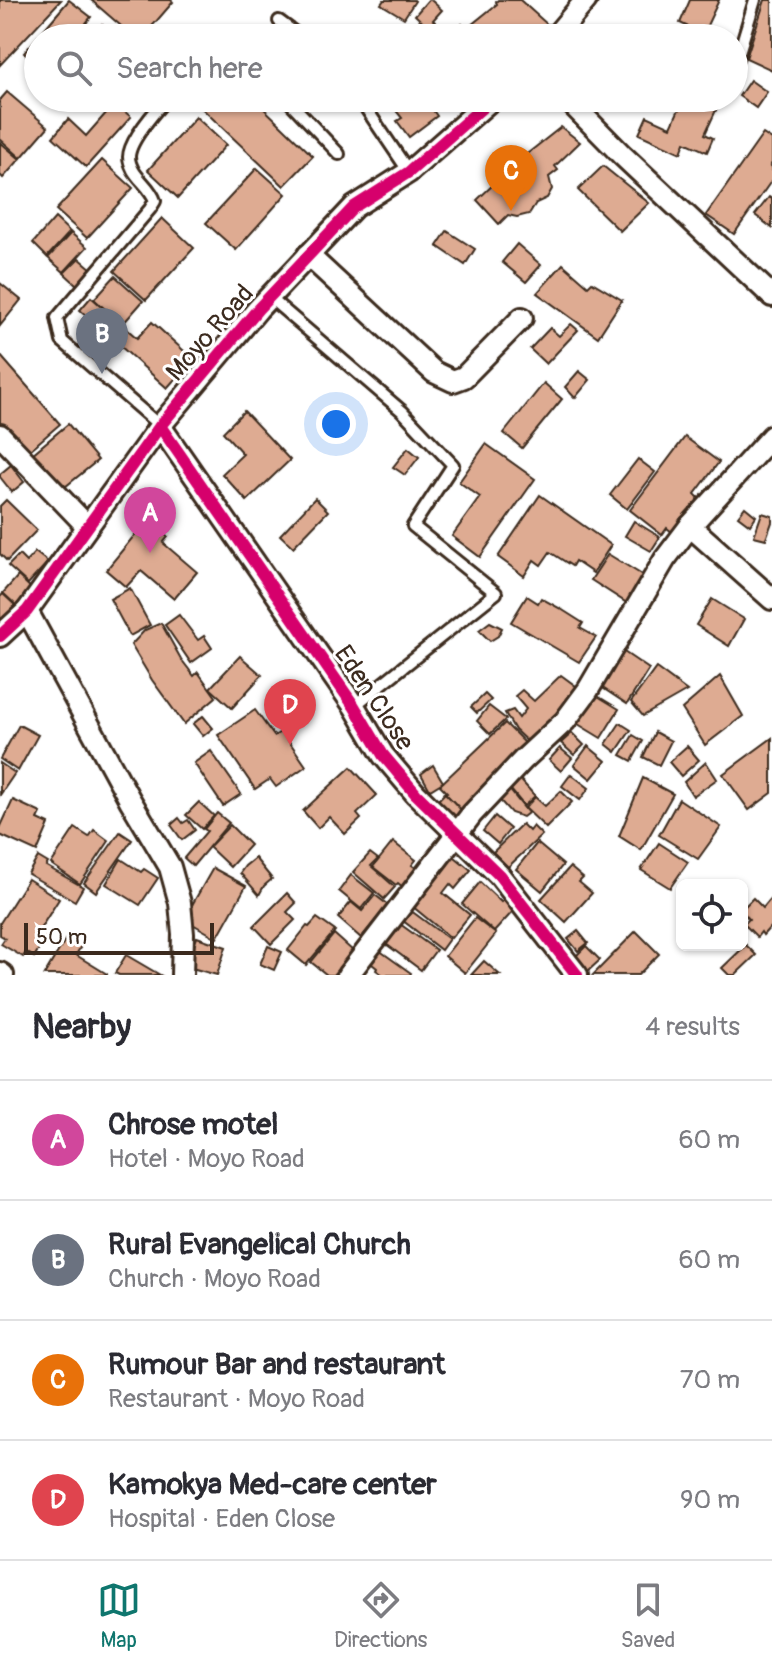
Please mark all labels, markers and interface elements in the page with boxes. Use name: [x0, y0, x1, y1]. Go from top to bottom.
search box: [24, 24, 748, 112]
icon: search: [52, 46, 96, 90]
text: Search here: [116, 50, 263, 87]
pin: C: [485, 145, 537, 211]
street label: Moyo Road: [159, 278, 261, 388]
pin: B: [76, 308, 128, 374]
your location: [316, 404, 356, 444]
pin: A: [124, 487, 176, 553]
street label: Eden Close: [327, 639, 421, 757]
pin: D: [264, 679, 316, 745]
map controls: [676, 879, 748, 951]
button: locate: [676, 879, 748, 951]
scale bar: [24, 919, 214, 955]
text: 50 m: [36, 923, 87, 951]
text: Nearby: [32, 1006, 131, 1049]
text: 4 results: [645, 1011, 740, 1043]
text: Chrose motel: [108, 1106, 278, 1143]
text: A: [50, 1124, 66, 1156]
text: 60 m: [678, 1124, 740, 1156]
text: Hotel · Moyo Road: [108, 1143, 305, 1175]
text: Rural Evangelical Church: [108, 1226, 411, 1263]
text: B: [51, 1244, 65, 1276]
text: 60 m: [678, 1244, 740, 1276]
text: Church · Moyo Road: [108, 1263, 321, 1295]
text: Rumour Bar and restaurant: [108, 1346, 445, 1383]
text: C: [50, 1364, 66, 1396]
text: 70 m: [680, 1364, 740, 1396]
text: Restaurant · Moyo Road: [108, 1383, 365, 1415]
text: Kamokya Med-care center: [108, 1466, 437, 1503]
text: D: [50, 1484, 66, 1516]
text: 90 m: [680, 1484, 740, 1516]
text: Hospital · Eden Close: [108, 1503, 335, 1535]
tab: Map: [97, 1578, 141, 1654]
tab: Directions: [334, 1578, 427, 1654]
tab: Saved: [621, 1578, 675, 1654]

